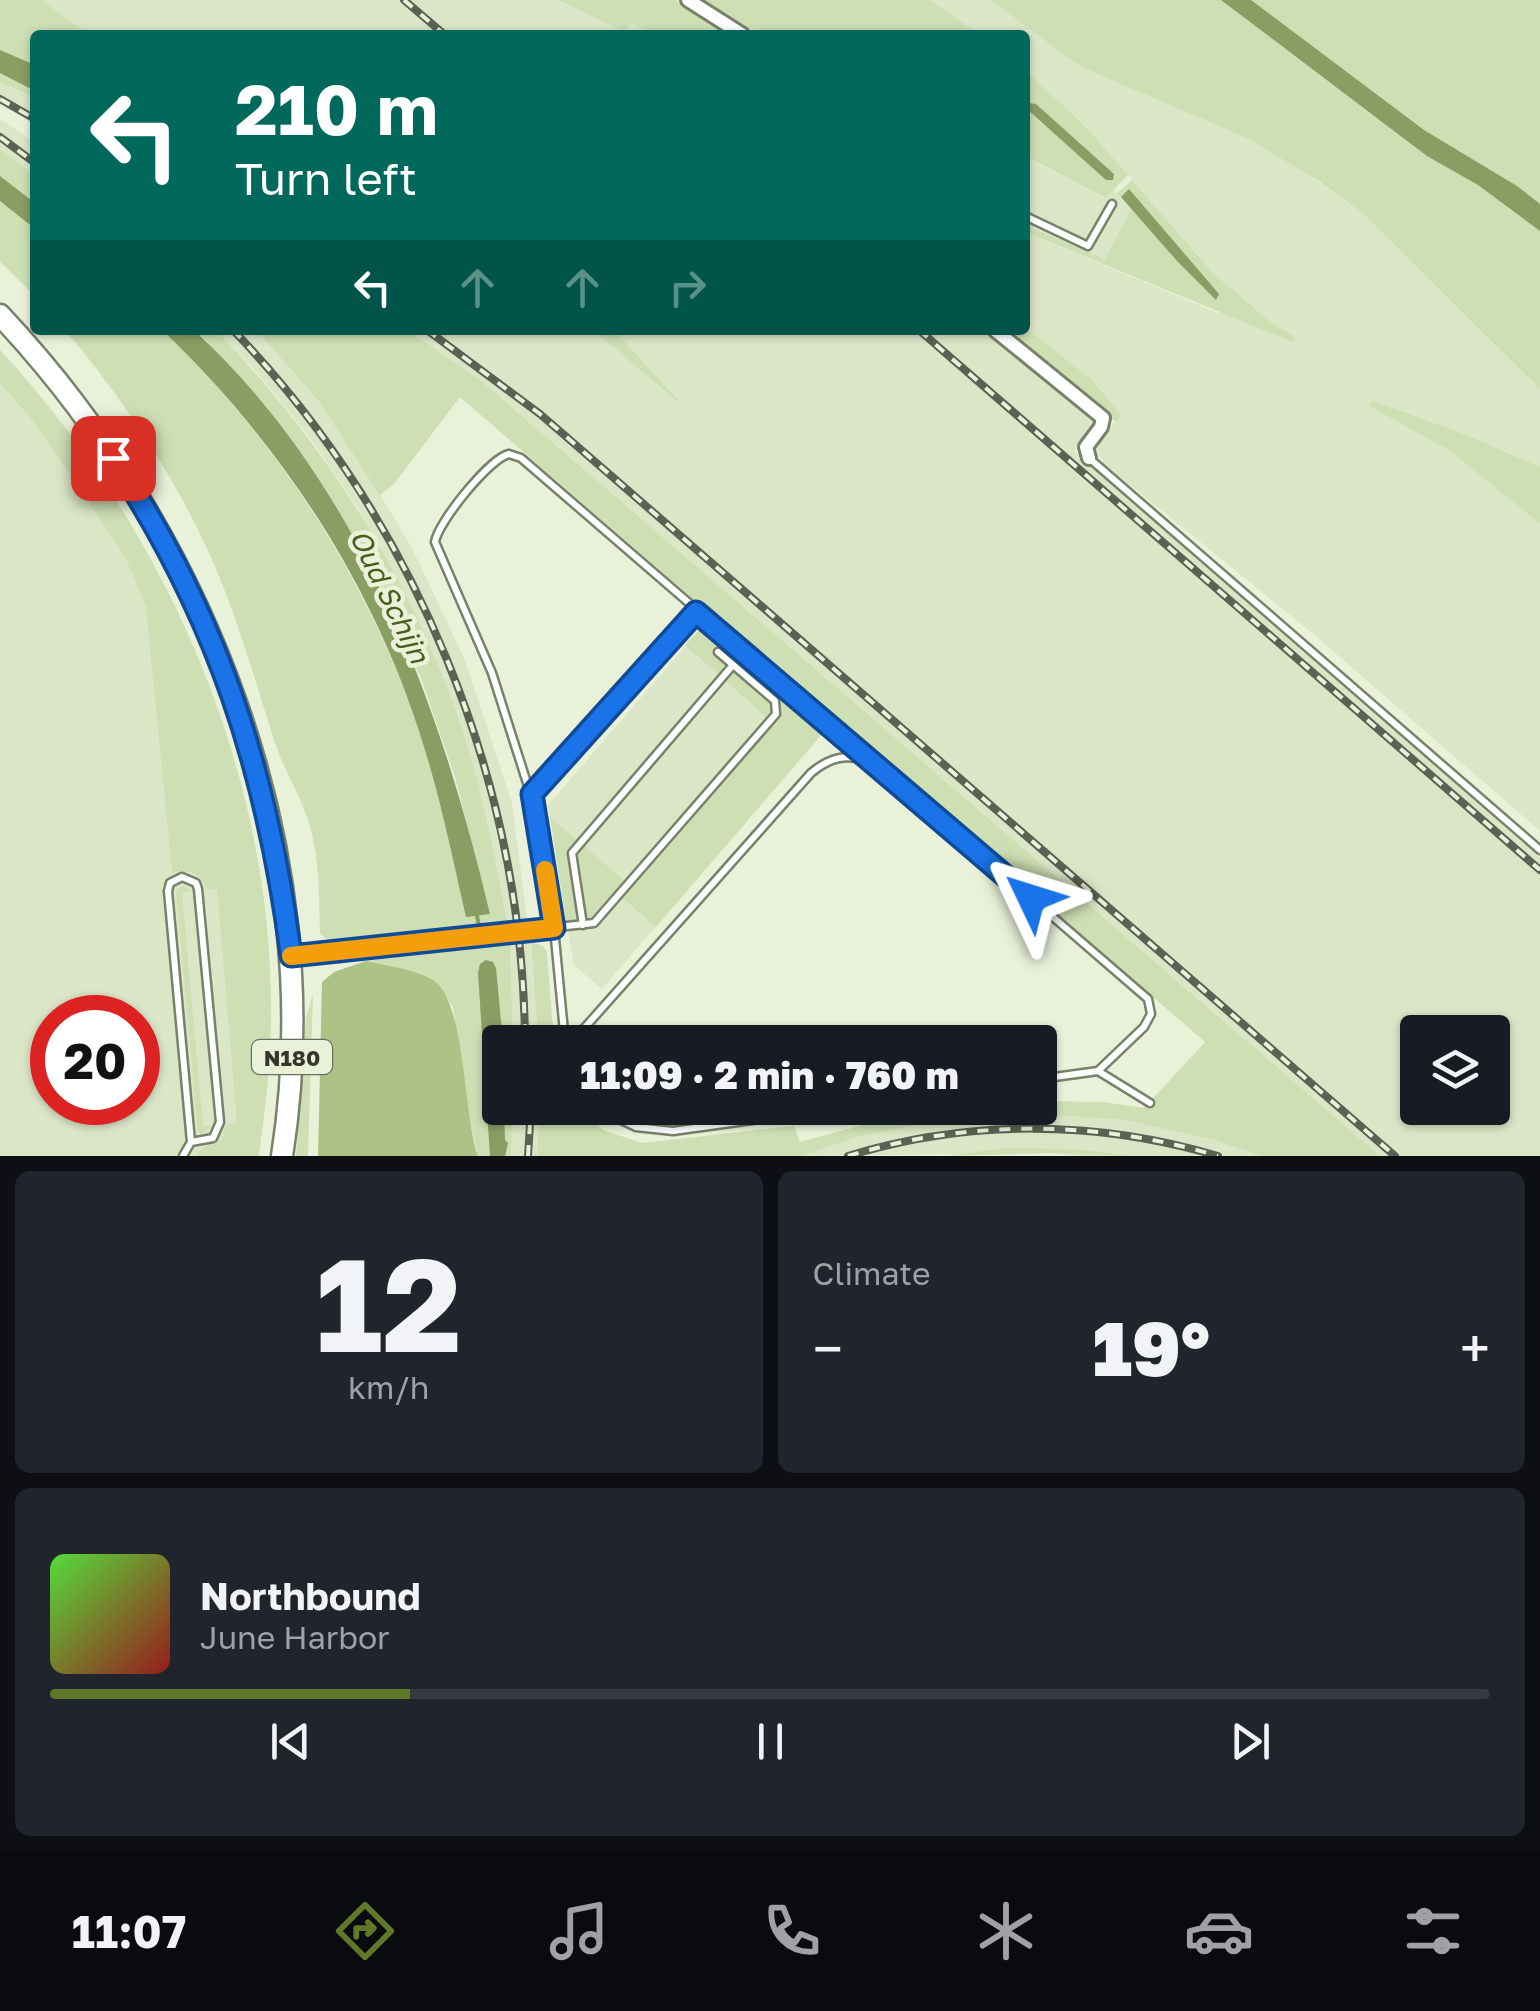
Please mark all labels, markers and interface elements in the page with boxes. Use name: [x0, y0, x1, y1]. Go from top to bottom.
text: 210 m: [235, 66, 438, 150]
icon: left: [70, 70, 200, 200]
text: Turn left: [235, 151, 417, 205]
icon: left: [345, 260, 400, 315]
icon: ahead: [450, 260, 505, 315]
icon: ahead: [555, 260, 610, 315]
icon: right: [660, 260, 715, 315]
pin: [71, 416, 156, 501]
icon: arrive: [86, 431, 141, 486]
water label: Oud Schijn: [343, 524, 437, 670]
position arrow: [979, 846, 1083, 950]
speed limit sign: 20: [30, 995, 160, 1125]
map controls: [1400, 1015, 1510, 1125]
button: layers: [1400, 1015, 1510, 1125]
road number: N180: [252, 1040, 332, 1074]
text: 11:09 · 2 min · 760 m: [580, 1052, 959, 1097]
text: 12: [316, 1225, 462, 1381]
text: Climate: [813, 1254, 931, 1292]
text: 19°: [1092, 1302, 1210, 1393]
text: −: [813, 1315, 843, 1381]
text: +: [1460, 1315, 1490, 1381]
text: km/h: [348, 1368, 429, 1406]
text: Northbound: [200, 1573, 421, 1618]
text: June Harbor: [200, 1618, 390, 1656]
icon: previous: [263, 1714, 318, 1769]
icon: pause: [743, 1714, 798, 1769]
icon: next: [1223, 1714, 1278, 1769]
icon: directions: [330, 1896, 400, 1966]
icon: music: [544, 1896, 614, 1966]
icon: phone: [757, 1896, 827, 1966]
icon: climate: [971, 1896, 1041, 1966]
icon: car: [1184, 1896, 1254, 1966]
icon: filters: [1398, 1896, 1468, 1966]
text: 11:07: [72, 1904, 186, 1958]

